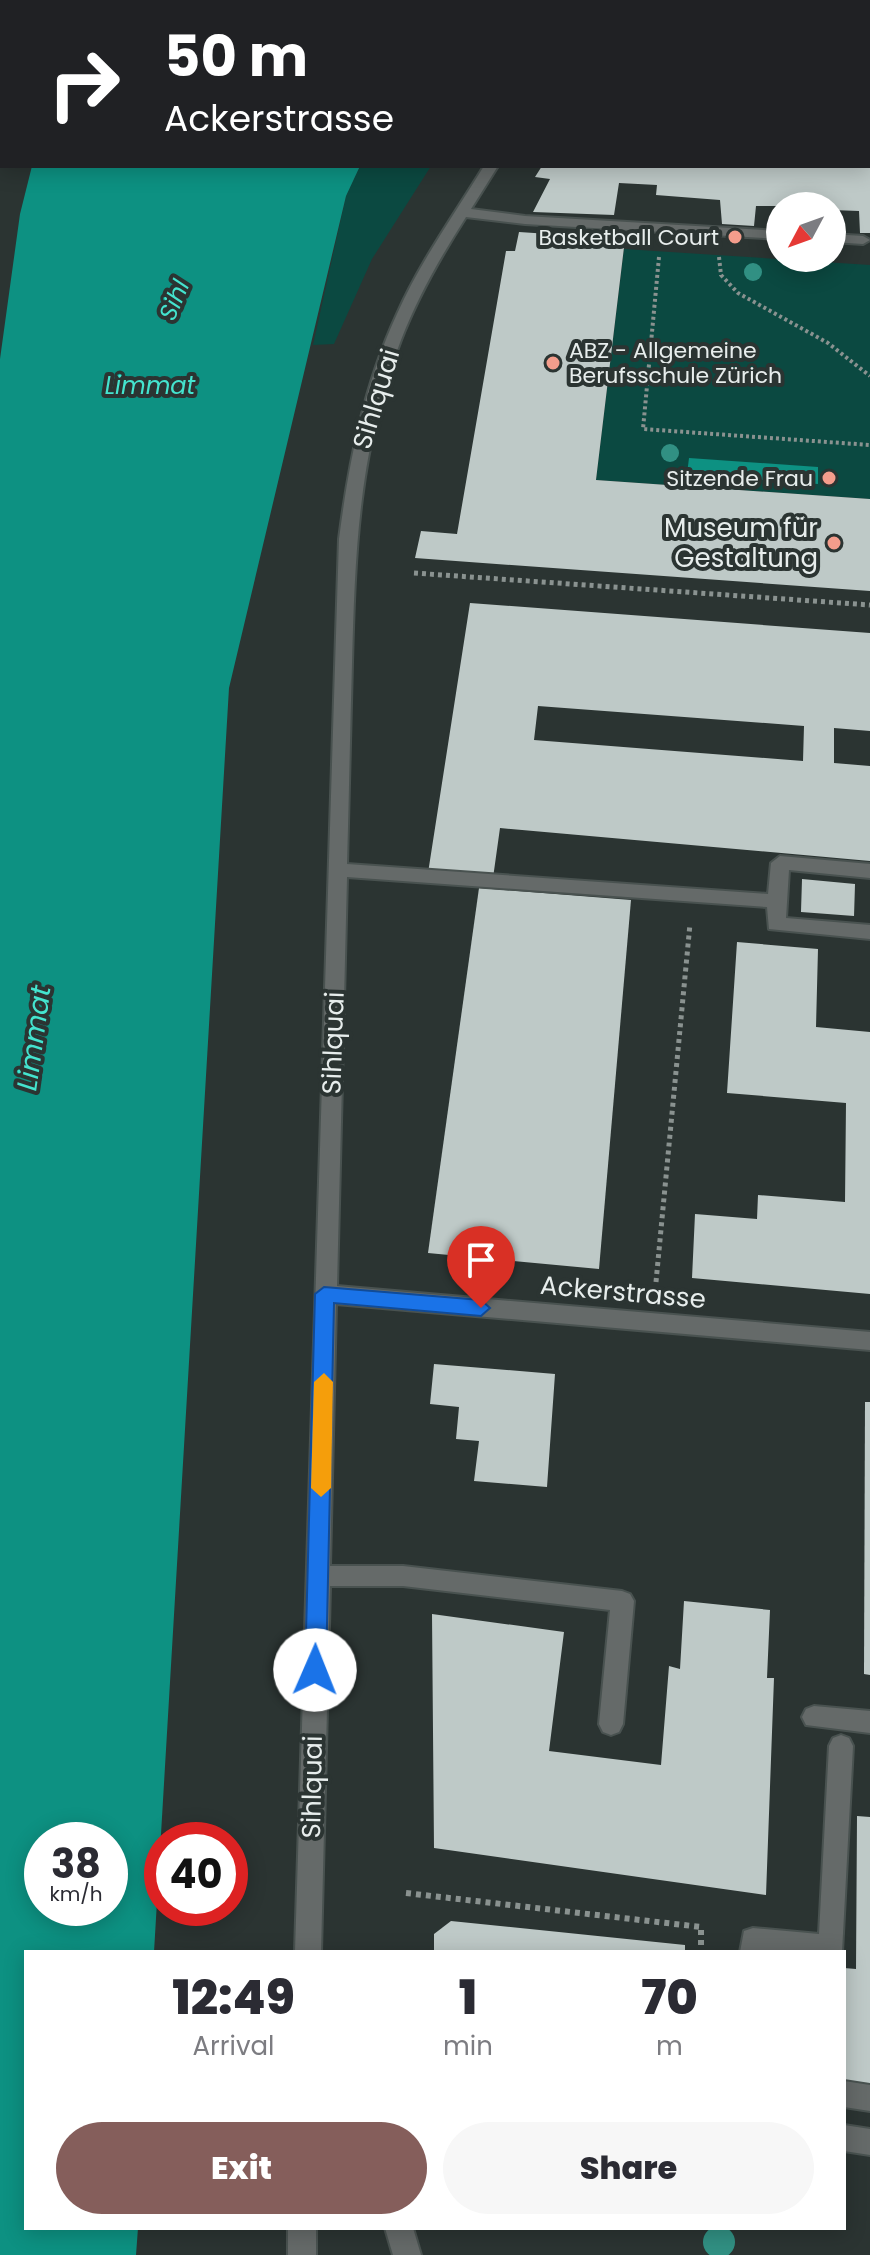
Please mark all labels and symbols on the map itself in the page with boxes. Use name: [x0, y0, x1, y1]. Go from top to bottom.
north arrow: [766, 192, 846, 272]
place label: Basketball Court: [538, 222, 719, 253]
marker: Basketball Court: [726, 228, 744, 246]
water label: Sihl: [151, 275, 197, 325]
place label: ABZ - Allgemeine Berufsschule Zürich: [569, 335, 782, 391]
street label: Sihlquai: [344, 345, 408, 453]
marker: ABZ - Allgemeine Berufsschule Zürich: [544, 354, 562, 372]
water label: Limmat: [105, 369, 197, 402]
place label: Sitzende Frau: [666, 463, 813, 494]
marker: Sitzende Frau: [820, 469, 838, 487]
place label: Museum für Gestaltung: [664, 510, 818, 576]
marker: Museum für Gestaltung: [825, 534, 843, 552]
water label: Limmat: [7, 982, 61, 1093]
street label: Sihlquai: [313, 991, 353, 1095]
pin: [447, 1226, 515, 1308]
street label: Ackerstrasse: [539, 1267, 707, 1317]
position arrow: [273, 1628, 357, 1712]
street label: Sihlquai: [293, 1735, 331, 1839]
speed limit sign: 40: [144, 1822, 248, 1926]

